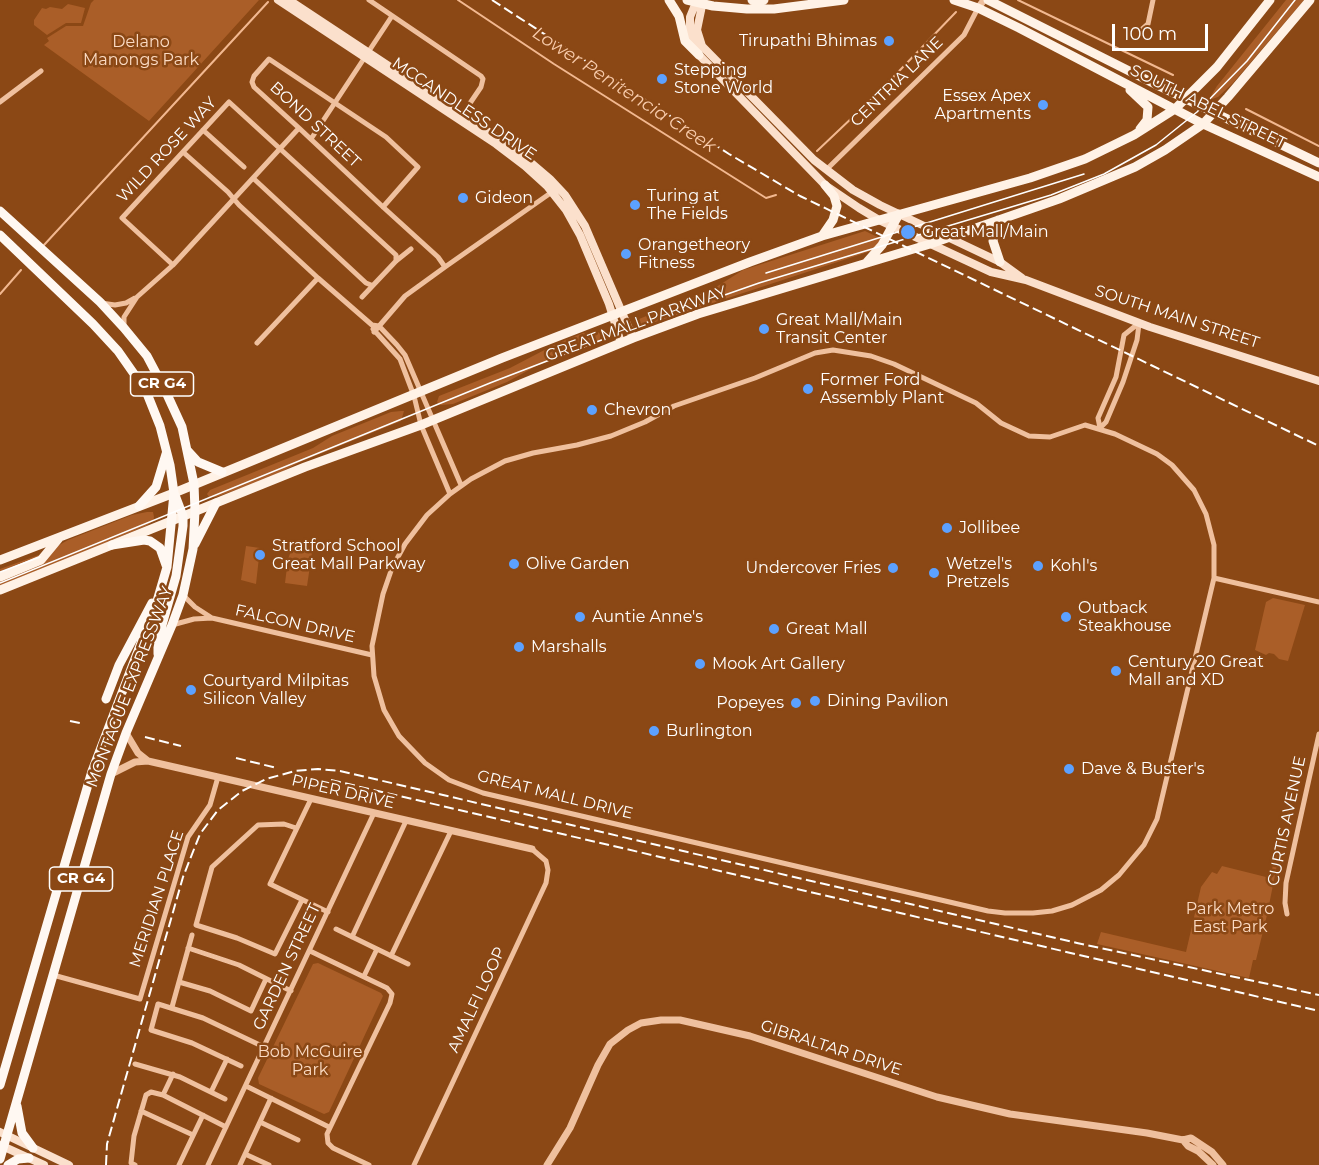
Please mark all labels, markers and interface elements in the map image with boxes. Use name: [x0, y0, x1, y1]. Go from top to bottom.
scale bar: [1115, 12, 1211, 50]
water label: Lower Penitencia Creek: [528, 23, 720, 157]
text: 100 m: [1123, 23, 1177, 45]
place label: Tirupathi Bhimas: [739, 31, 877, 51]
park label: Delano Manongs Park: [83, 32, 199, 70]
street label: CENTRIA LANE: [847, 33, 947, 131]
marker: Tirupathi Bhimas: [882, 34, 896, 48]
street label: MCCANDLESS DRIVE: [388, 54, 540, 164]
place label: Stepping Stone World: [674, 60, 773, 98]
street label: SOUTH ABEL STREET: [1127, 61, 1289, 153]
marker: Stepping Stone World: [655, 72, 669, 86]
street label: BOND STREET: [266, 78, 364, 172]
place label: Essex Apex Apartments: [934, 86, 1031, 124]
street label: WILD ROSE WAY: [113, 93, 221, 207]
marker: Essex Apex Apartments: [1036, 98, 1050, 112]
place label: Turing at The Fields: [647, 186, 728, 224]
place label: Gideon: [475, 188, 533, 208]
marker: Gideon: [456, 191, 470, 205]
marker: Turing at The Fields: [628, 198, 642, 212]
place label: Great Mall/Main: [922, 222, 1049, 242]
marker: Great Mall/Main: [899, 223, 917, 241]
place label: Orangetheory Fitness: [638, 235, 750, 273]
marker: Orangetheory Fitness: [619, 247, 633, 261]
street label: SOUTH MAIN STREET: [1092, 281, 1262, 353]
street label: GREAT MALL PARKWAY: [543, 282, 729, 366]
place label: Great Mall/Main Transit Center: [776, 310, 903, 348]
marker: Great Mall/Main Transit Center: [757, 322, 771, 336]
place label: Former Ford Assembly Plant: [820, 370, 944, 408]
road number: CR G4: [130, 372, 194, 396]
marker: Former Ford Assembly Plant: [801, 382, 815, 396]
place label: Chevron: [604, 400, 671, 420]
marker: Chevron: [585, 403, 599, 417]
place label: Jollibee: [959, 518, 1020, 538]
marker: Jollibee: [940, 521, 954, 535]
place label: Stratford School Great Mall Parkway: [272, 536, 425, 574]
marker: Stratford School Great Mall Parkway: [253, 548, 267, 562]
place label: Olive Garden: [526, 554, 630, 574]
place label: Wetzel's Pretzels: [946, 554, 1012, 592]
place label: Kohl's: [1050, 556, 1097, 576]
marker: Olive Garden: [507, 557, 521, 571]
place label: Undercover Fries: [745, 558, 881, 578]
marker: Kohl's: [1031, 559, 1045, 573]
marker: Undercover Fries: [886, 561, 900, 575]
marker: Wetzel's Pretzels: [927, 566, 941, 580]
street label: MONTAGUE EXPRESSWAY: [83, 584, 177, 790]
place label: Outback Steakhouse: [1078, 598, 1172, 636]
street label: FALCON DRIVE: [233, 601, 357, 647]
place label: Auntie Anne's: [592, 607, 703, 627]
marker: Auntie Anne's: [573, 610, 587, 624]
marker: Outback Steakhouse: [1059, 610, 1073, 624]
place label: Great Mall: [786, 619, 867, 639]
marker: Great Mall: [767, 622, 781, 636]
place label: Marshalls: [531, 637, 607, 657]
marker: Marshalls: [512, 640, 526, 654]
place label: Century 20 Great Mall and XD: [1128, 652, 1264, 690]
place label: Mook Art Gallery: [712, 654, 845, 674]
marker: Mook Art Gallery: [693, 657, 707, 671]
marker: Century 20 Great Mall and XD: [1109, 664, 1123, 678]
place label: Courtyard Milpitas Silicon Valley: [203, 671, 349, 709]
marker: Courtyard Milpitas Silicon Valley: [184, 683, 198, 697]
place label: Dining Pavilion: [827, 691, 949, 711]
place label: Popeyes: [716, 693, 784, 713]
marker: Dining Pavilion: [808, 694, 822, 708]
marker: Popeyes: [789, 696, 803, 710]
place label: Burlington: [666, 721, 753, 741]
marker: Burlington: [647, 724, 661, 738]
street label: CURTIS AVENUE: [1264, 754, 1310, 888]
place label: Dave & Buster's: [1081, 759, 1205, 779]
marker: Dave & Buster's: [1062, 762, 1076, 776]
street label: GREAT MALL DRIVE: [475, 766, 635, 824]
street label: PIPER DRIVE: [290, 771, 396, 813]
street label: MERIDIAN PLACE: [126, 828, 188, 970]
road number: CR G4: [50, 867, 112, 891]
park label: Park Metro East Park: [1186, 899, 1274, 937]
street label: GARDEN STREET: [249, 901, 325, 1033]
street label: AMALFI LOOP: [444, 944, 510, 1056]
street label: GIBRALTAR DRIVE: [758, 1016, 904, 1080]
park label: Bob McGuire Park: [258, 1042, 362, 1080]

